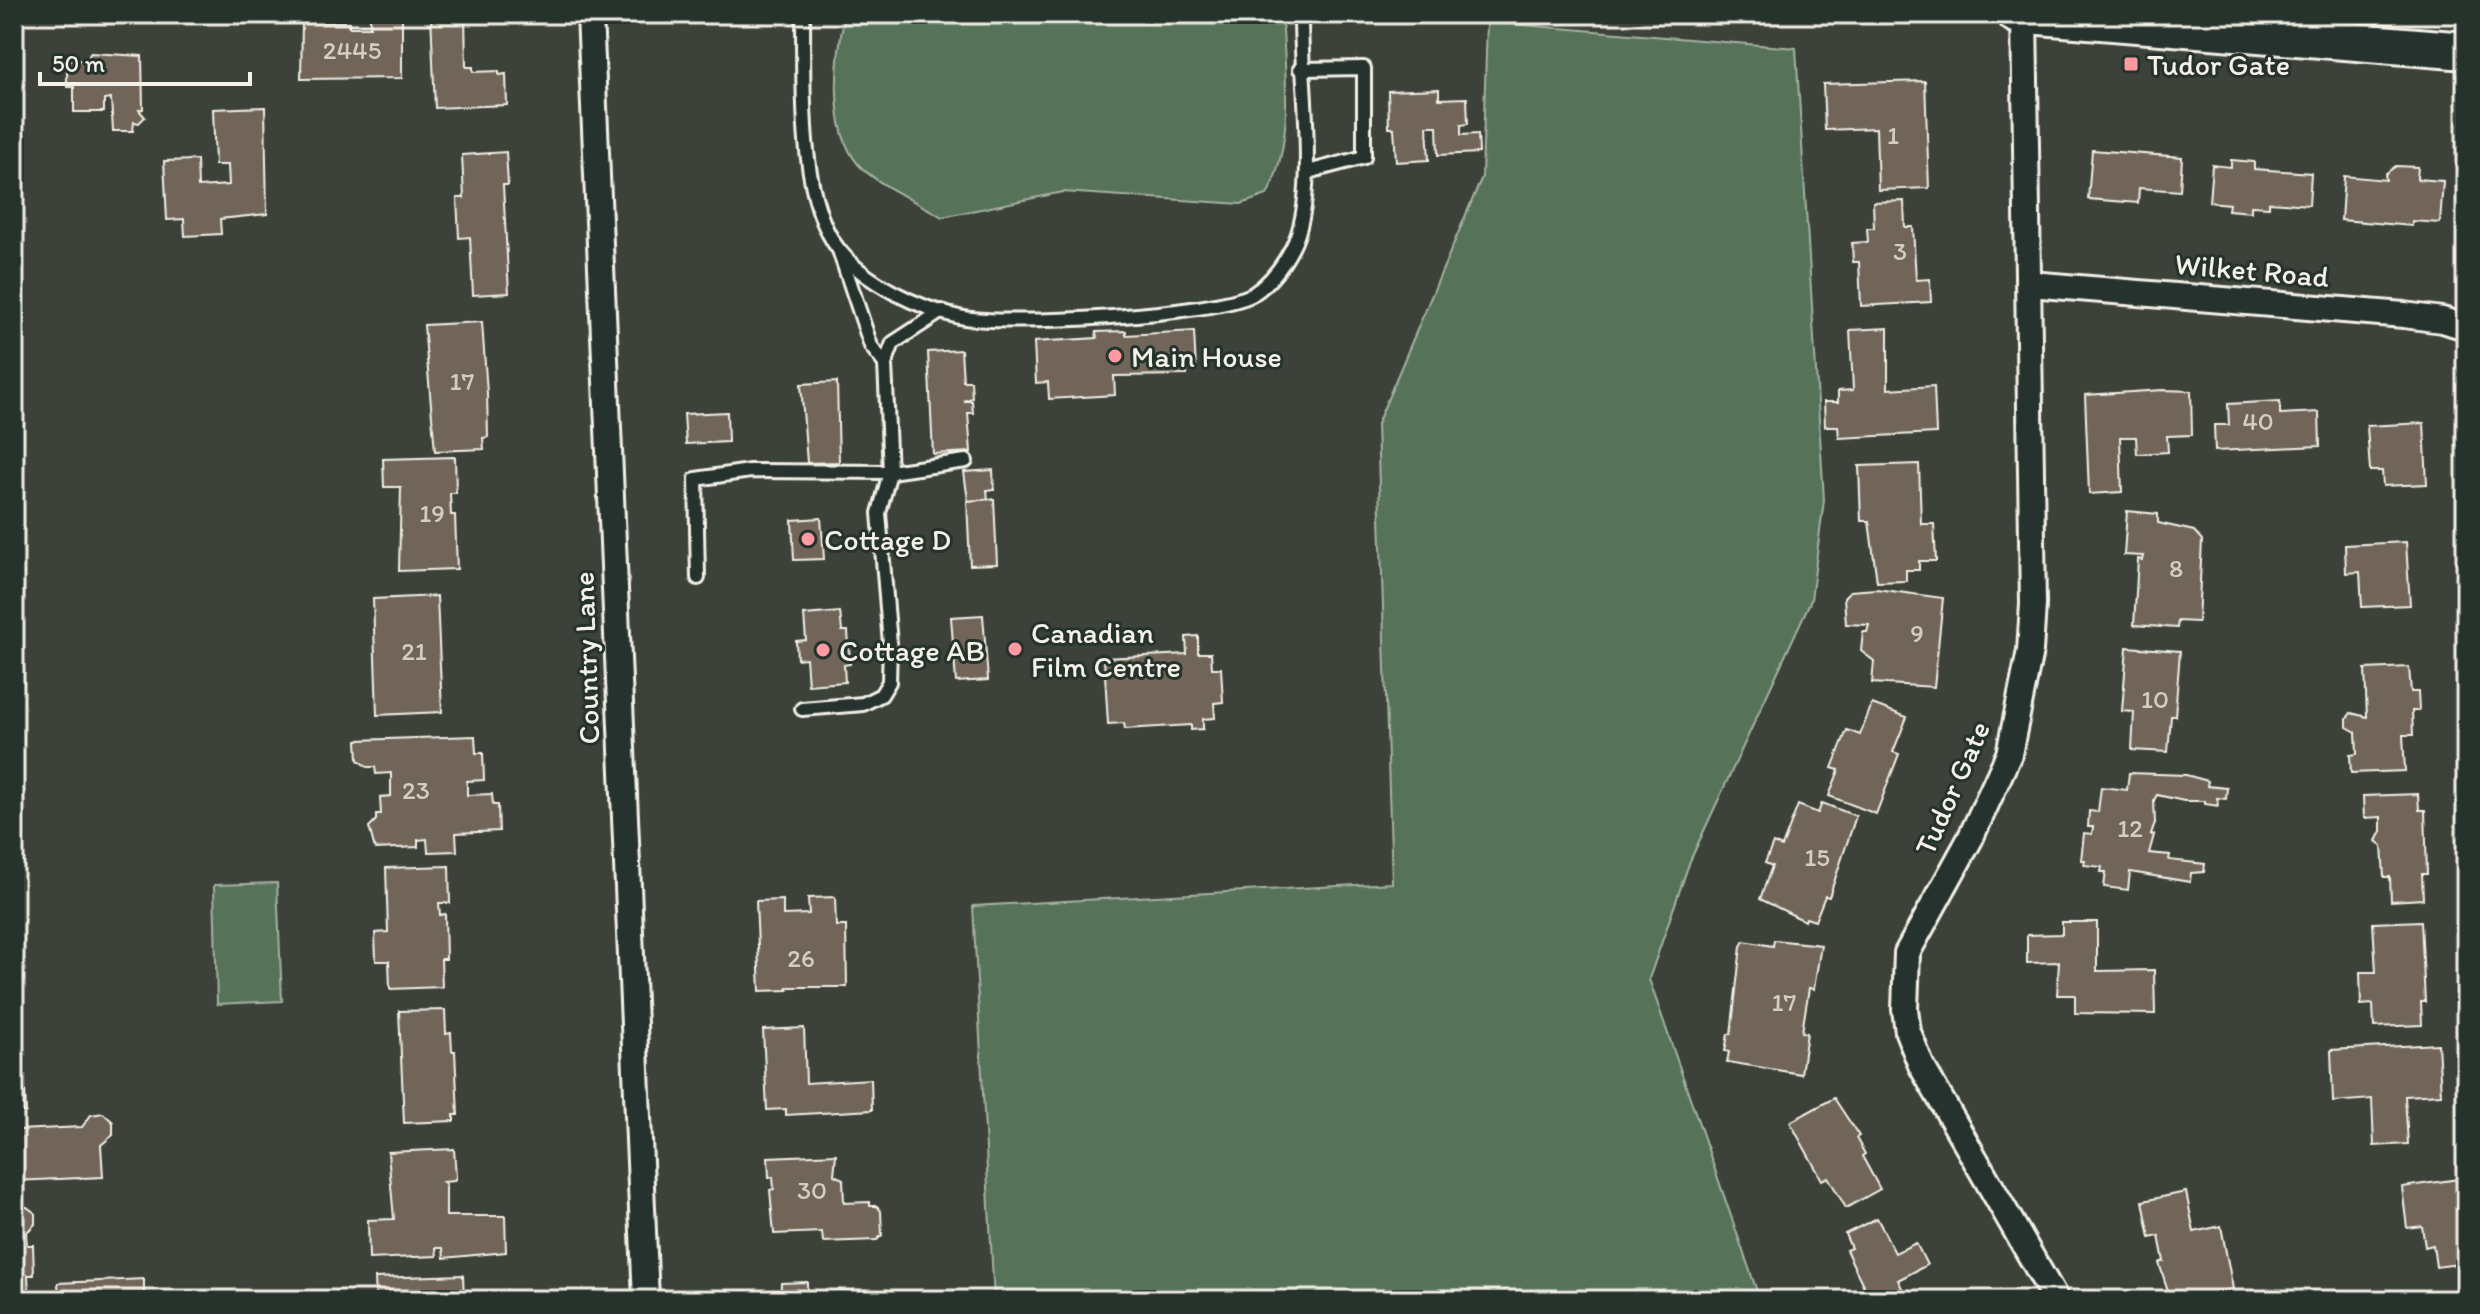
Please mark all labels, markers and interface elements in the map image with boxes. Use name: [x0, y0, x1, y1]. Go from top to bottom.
house number: 2445: [323, 34, 381, 66]
scale bar: [40, 36, 250, 86]
place label: Tudor Gate: [2147, 46, 2290, 83]
text: 50 m: [52, 49, 105, 78]
marker: Tudor Gate: [2122, 55, 2140, 73]
house number: 1: [1887, 119, 1899, 151]
house number: 3: [1893, 235, 1907, 267]
street label: Wilket Road: [2173, 245, 2331, 295]
place label: Main House: [1131, 338, 1282, 375]
marker: Main House: [1106, 347, 1124, 365]
house number: 17: [450, 365, 475, 397]
house number: 40: [2242, 405, 2274, 437]
house number: 19: [419, 497, 445, 529]
place label: Cottage D: [824, 521, 951, 558]
marker: Cottage D: [799, 530, 817, 548]
house number: 8: [2169, 552, 2183, 584]
street label: Country Lane: [564, 571, 608, 745]
place label: Canadian Film Centre: [1031, 614, 1181, 685]
house number: 9: [1910, 617, 1924, 649]
place label: Cottage AB: [839, 632, 985, 669]
house number: 21: [401, 635, 427, 667]
marker: Canadian Film Centre: [1006, 640, 1024, 658]
marker: Cottage AB: [814, 641, 832, 659]
house number: 10: [2141, 683, 2169, 715]
street label: Tudor Gate: [1906, 715, 1998, 861]
house number: 23: [402, 774, 430, 806]
house number: 12: [2117, 812, 2143, 844]
house number: 15: [1804, 841, 1830, 873]
house number: 26: [787, 942, 815, 974]
house number: 17: [1772, 986, 1797, 1018]
house number: 30: [797, 1174, 827, 1206]

